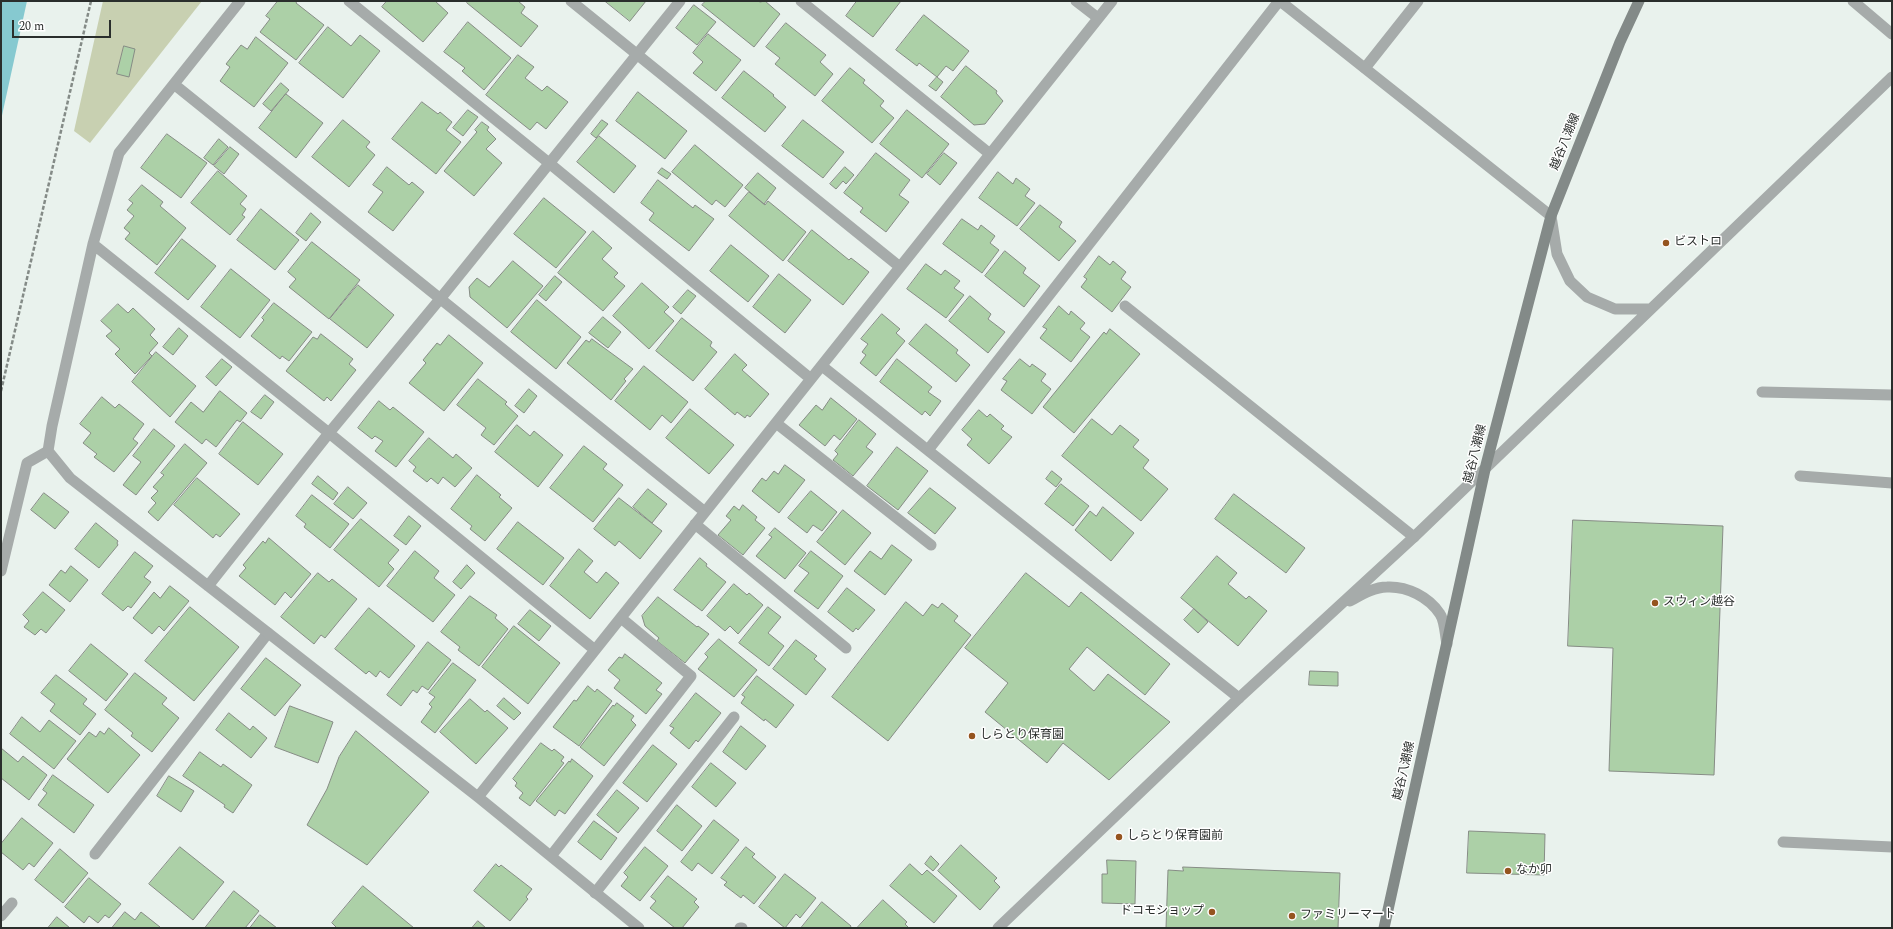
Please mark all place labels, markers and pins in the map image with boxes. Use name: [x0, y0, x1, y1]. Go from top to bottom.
place label: ビストロ: [1674, 236, 1722, 250]
marker: ビストロ: [1661, 238, 1671, 248]
place label: スウィン越谷: [1663, 596, 1735, 610]
marker: スウィン越谷: [1650, 598, 1660, 608]
place label: しらとり保育園: [980, 729, 1064, 743]
marker: しらとり保育園: [967, 731, 977, 741]
place label: しらとり保育園前: [1127, 830, 1223, 844]
marker: しらとり保育園前: [1114, 832, 1124, 842]
place label: なか卯: [1516, 864, 1552, 878]
marker: なか卯: [1503, 866, 1513, 876]
place label: ドコモショップ: [1120, 905, 1204, 919]
marker: ドコモショップ: [1207, 907, 1217, 917]
place label: ファミリーマート: [1300, 909, 1396, 923]
marker: ファミリーマート: [1287, 911, 1297, 921]

